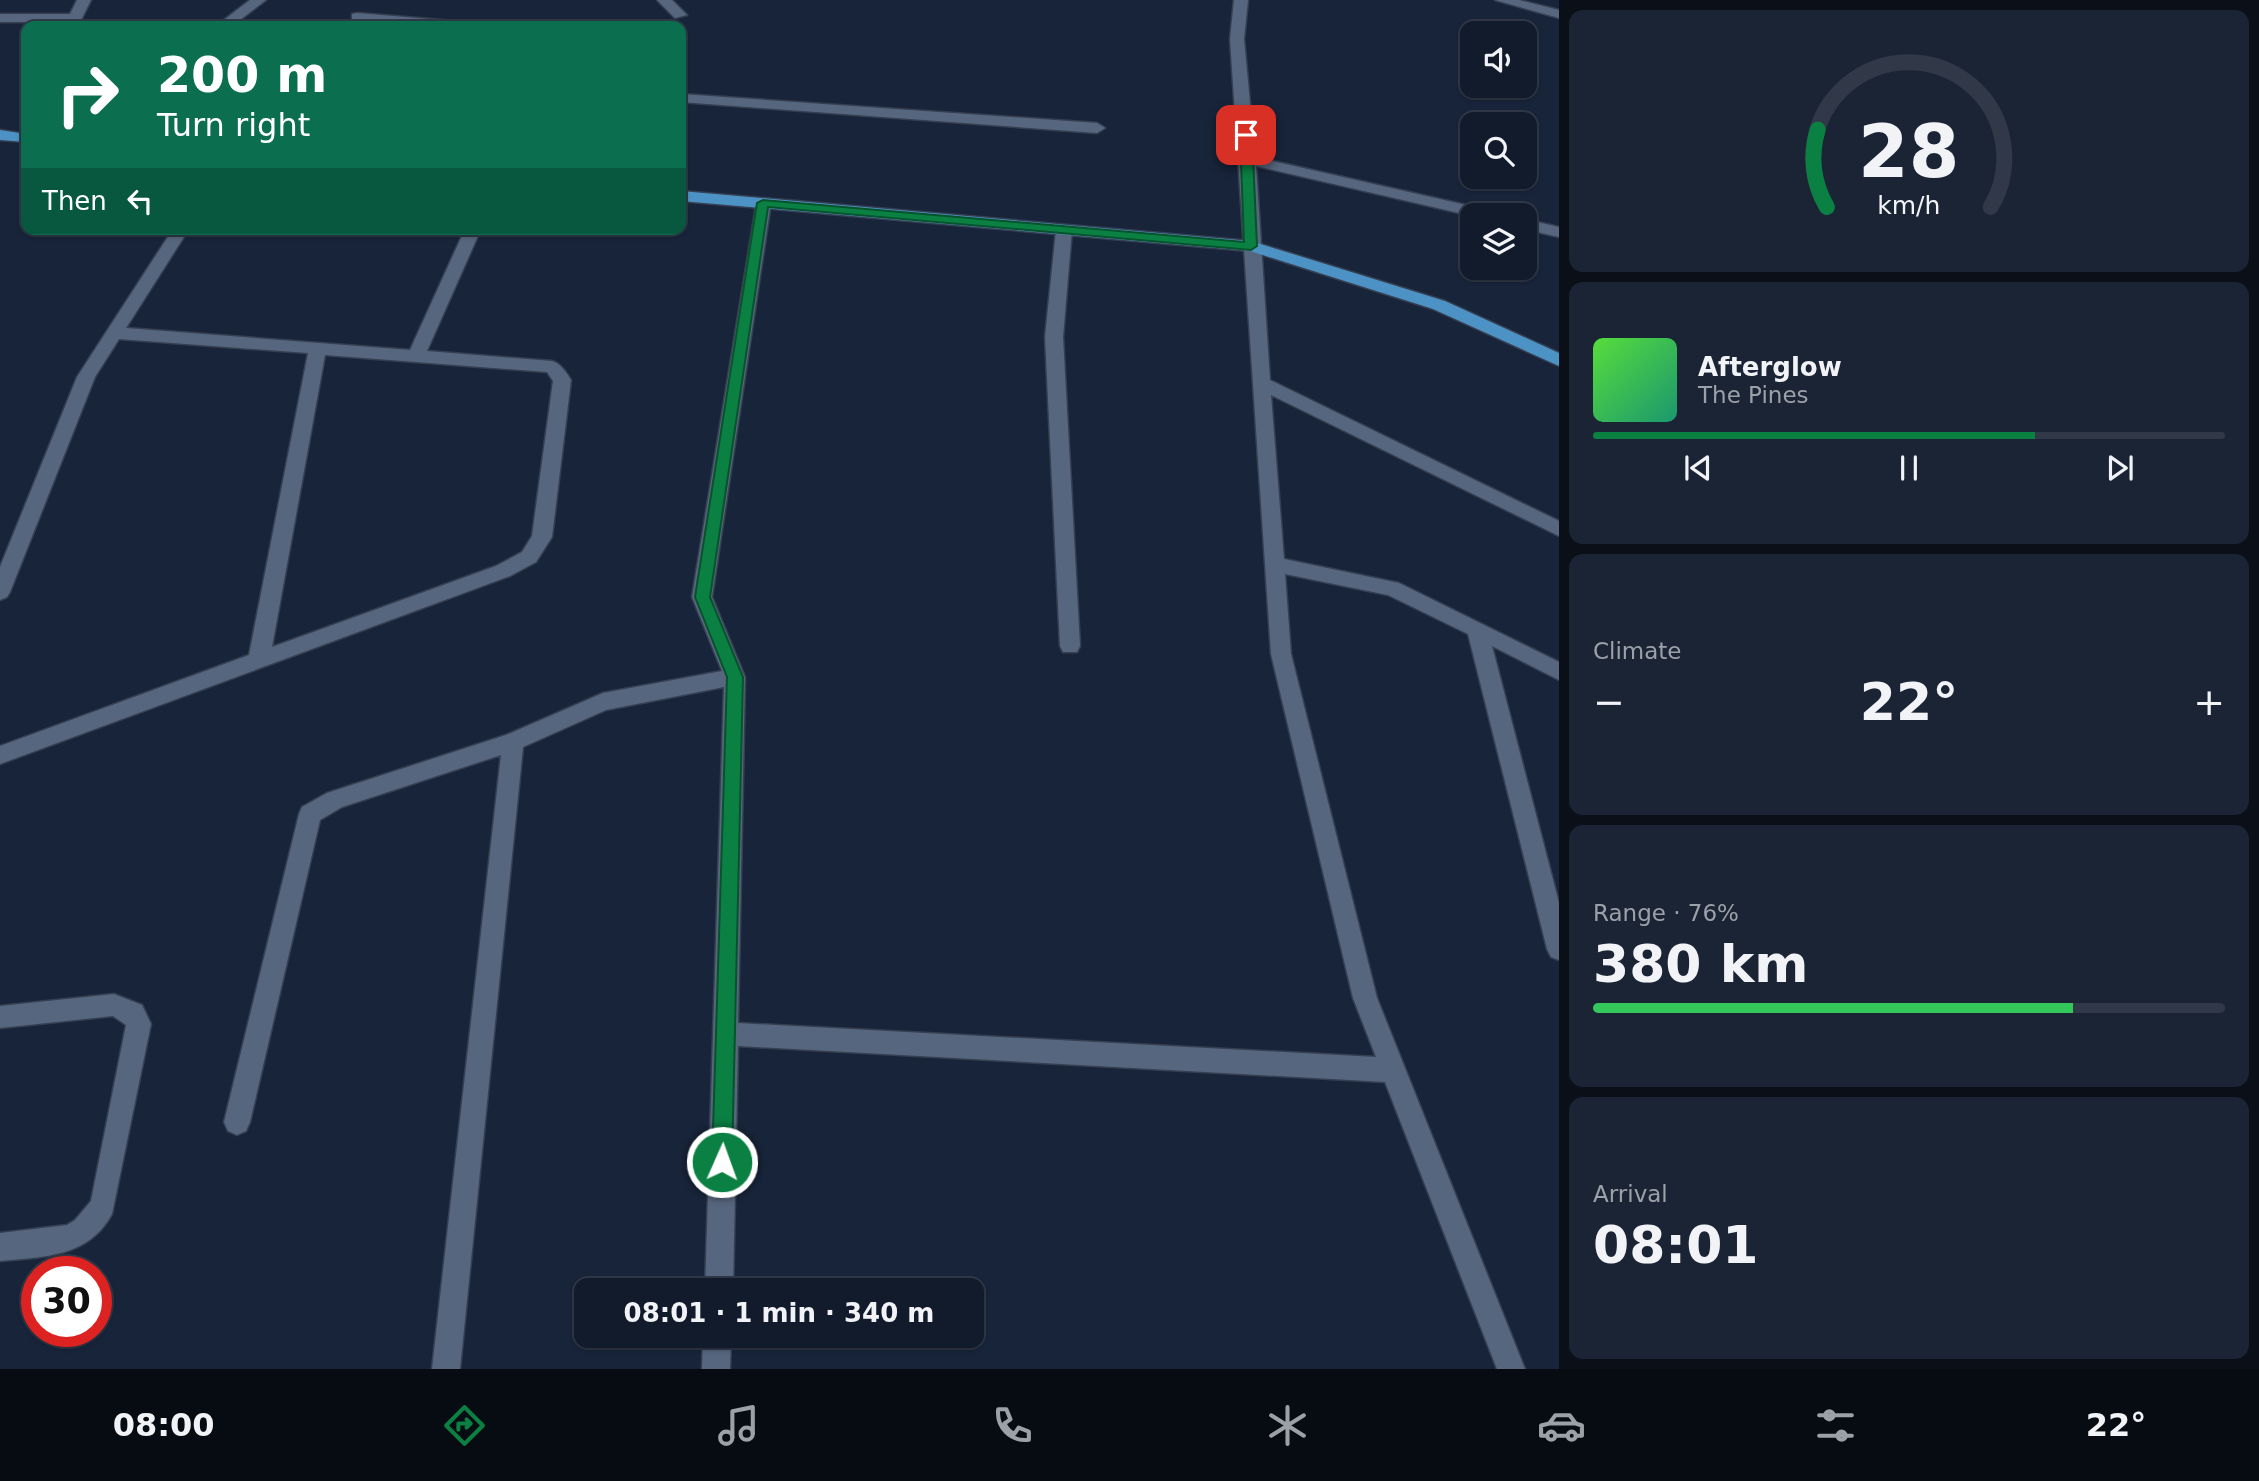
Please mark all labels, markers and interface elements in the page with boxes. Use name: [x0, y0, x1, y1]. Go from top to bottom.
map controls: [1460, 21, 1537, 280]
button: sound: [1460, 21, 1537, 98]
text: 200 m: [157, 47, 327, 104]
icon: right: [42, 49, 133, 140]
pin: [1216, 105, 1276, 165]
text: Turn right: [157, 106, 310, 144]
text: 28: [1858, 109, 1960, 194]
button: search: [1460, 112, 1537, 189]
icon: arrive: [1227, 116, 1265, 154]
icon: left: [121, 182, 159, 220]
text: Then: [42, 186, 107, 216]
text: km/h: [1877, 191, 1941, 220]
button: layers: [1460, 203, 1537, 280]
text: Afterglow: [1698, 352, 1842, 382]
text: The Pines: [1698, 382, 1809, 408]
icon: previous: [1679, 449, 1717, 487]
icon: pause: [1890, 449, 1928, 487]
icon: next: [2101, 449, 2139, 487]
text: Climate: [1593, 638, 1682, 664]
text: 22°: [1860, 672, 1958, 732]
text: −: [1593, 680, 1625, 724]
text: +: [2193, 680, 2225, 724]
text: Range · 76%: [1593, 900, 1739, 926]
text: 380 km: [1593, 934, 1808, 994]
position arrow: [685, 1125, 759, 1199]
text: Arrival: [1593, 1181, 1668, 1207]
text: 08:01: [1593, 1215, 1759, 1275]
speed limit sign: 30: [21, 1256, 112, 1347]
text: 08:01 · 1 min · 340 m: [624, 1298, 934, 1328]
icon: directions: [440, 1401, 489, 1450]
icon: music: [714, 1401, 763, 1450]
icon: phone: [988, 1401, 1037, 1450]
icon: climate: [1263, 1401, 1312, 1450]
icon: car: [1537, 1401, 1586, 1450]
icon: filters: [1811, 1401, 1860, 1450]
text: 08:00: [113, 1406, 215, 1444]
text: 22°: [2086, 1406, 2146, 1444]

